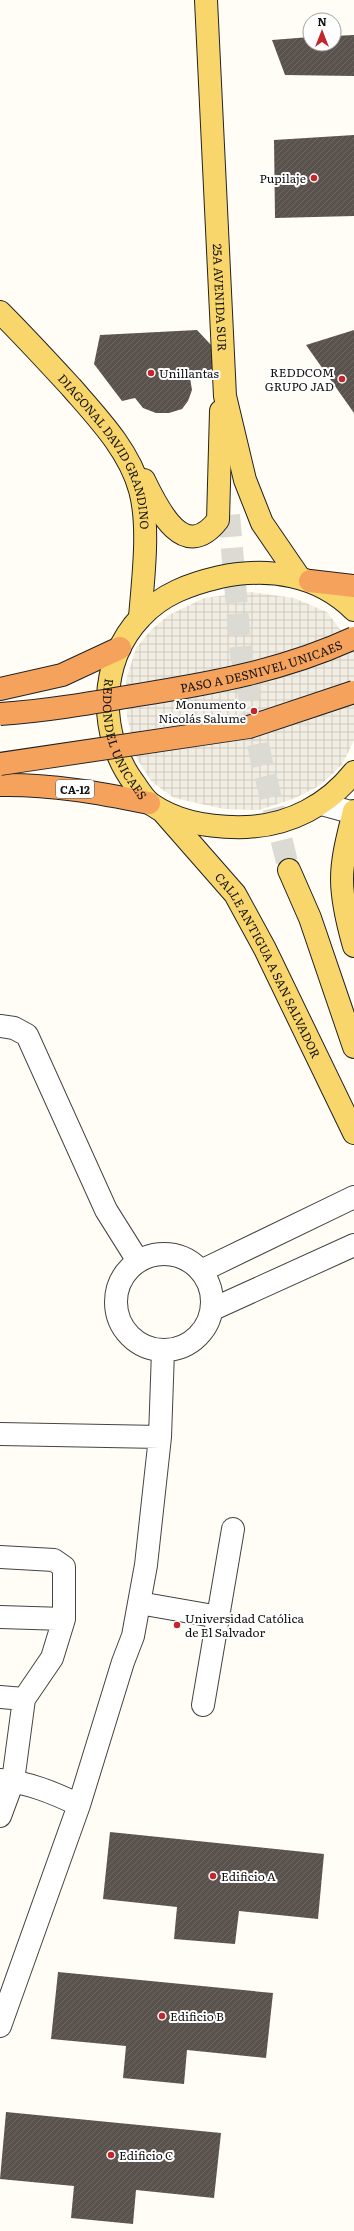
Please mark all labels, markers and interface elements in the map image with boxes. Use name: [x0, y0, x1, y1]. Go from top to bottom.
north arrow: [302, 12, 342, 52]
text: N: [317, 13, 327, 29]
place label: Pupilaje: [260, 169, 306, 187]
marker: Pupilaje: [309, 173, 319, 183]
street label: 25A AVENIDA SUR: [209, 243, 232, 352]
place label: REDDCOM GRUPO JAD: [265, 363, 334, 395]
place label: Unillantas: [159, 364, 219, 382]
marker: Unillantas: [146, 368, 156, 378]
street label: DIAGONAL DAVID GRANDINO: [54, 370, 154, 530]
marker: REDDCOM GRUPO JAD: [337, 374, 347, 384]
street label: PASO A DESNIVEL UNICAES: [179, 635, 345, 697]
street label: REDONDEL UNICAES: [99, 677, 152, 803]
place label: Monumento Nicolás Salume: [159, 695, 246, 727]
marker: Monumento Nicolás Salume: [249, 706, 259, 716]
road number: CA-12: [56, 780, 94, 798]
street label: CALLE ANTIGUA A SAN SALVADOR: [211, 868, 326, 1061]
place label: Universidad Católica de El Salvador: [185, 1609, 305, 1641]
marker: Universidad Católica de El Salvador: [172, 1620, 182, 1630]
place label: Edificio A: [221, 1867, 276, 1885]
marker: Edificio A: [208, 1871, 218, 1881]
place label: Edificio B: [170, 2007, 224, 2025]
marker: Edificio B: [157, 2011, 167, 2021]
place label: Edificio C: [119, 2146, 174, 2164]
marker: Edificio C: [106, 2150, 116, 2160]

